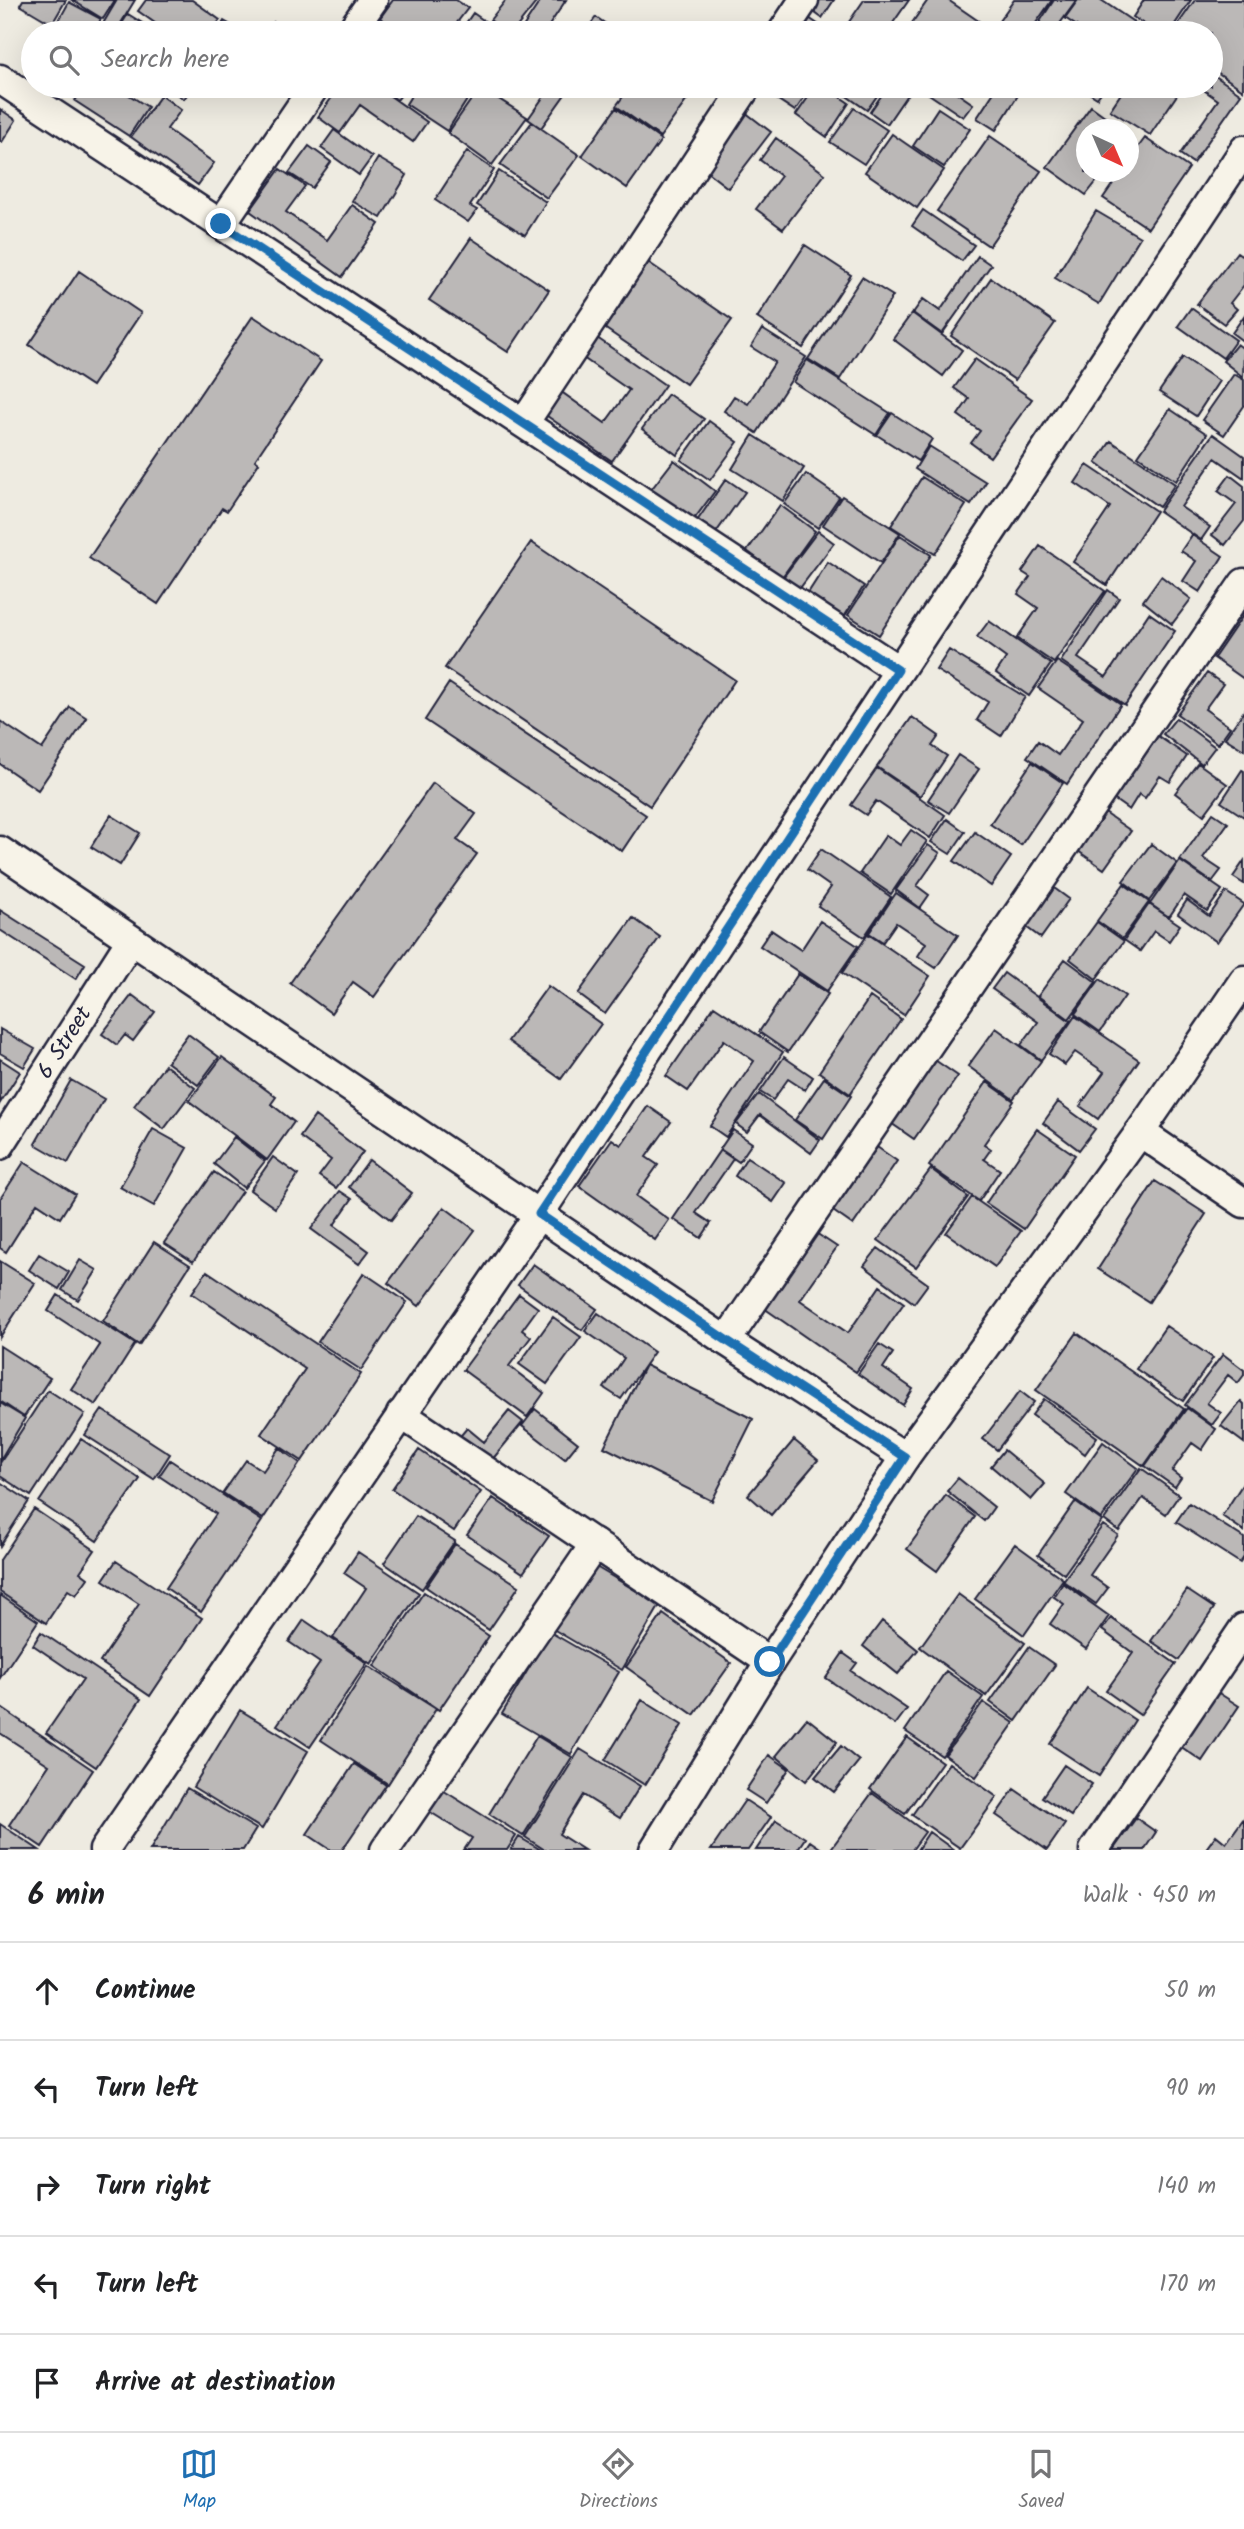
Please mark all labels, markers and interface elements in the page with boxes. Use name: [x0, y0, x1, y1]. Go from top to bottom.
search box: [21, 21, 1223, 98]
text: Search here: [101, 39, 229, 81]
icon: search: [45, 41, 83, 79]
north arrow: [1076, 119, 1139, 182]
route end: [205, 208, 236, 239]
street label: 6 Street: [28, 999, 103, 1087]
route start: [754, 1646, 785, 1677]
text: 6 min: [28, 1872, 105, 1920]
text: Walk · 450 m: [1083, 1878, 1216, 1914]
text: Continue: [95, 1970, 196, 2012]
icon: ahead: [28, 1972, 66, 2010]
text: 50 m: [1165, 1973, 1216, 2009]
text: Turn left: [95, 2068, 198, 2110]
icon: left: [28, 2070, 66, 2108]
text: 90 m: [1166, 2071, 1216, 2107]
text: Turn right: [95, 2166, 211, 2208]
icon: right: [28, 2168, 66, 2206]
text: 140 m: [1157, 2169, 1216, 2205]
text: Turn left: [95, 2264, 198, 2306]
icon: left: [28, 2266, 66, 2304]
text: 170 m: [1159, 2267, 1216, 2303]
text: Arrive at destination: [95, 2362, 335, 2404]
icon: arrive: [28, 2364, 66, 2402]
tab: Map: [180, 2445, 218, 2517]
tab: Directions: [579, 2445, 658, 2517]
tab: Saved: [1019, 2445, 1064, 2517]

